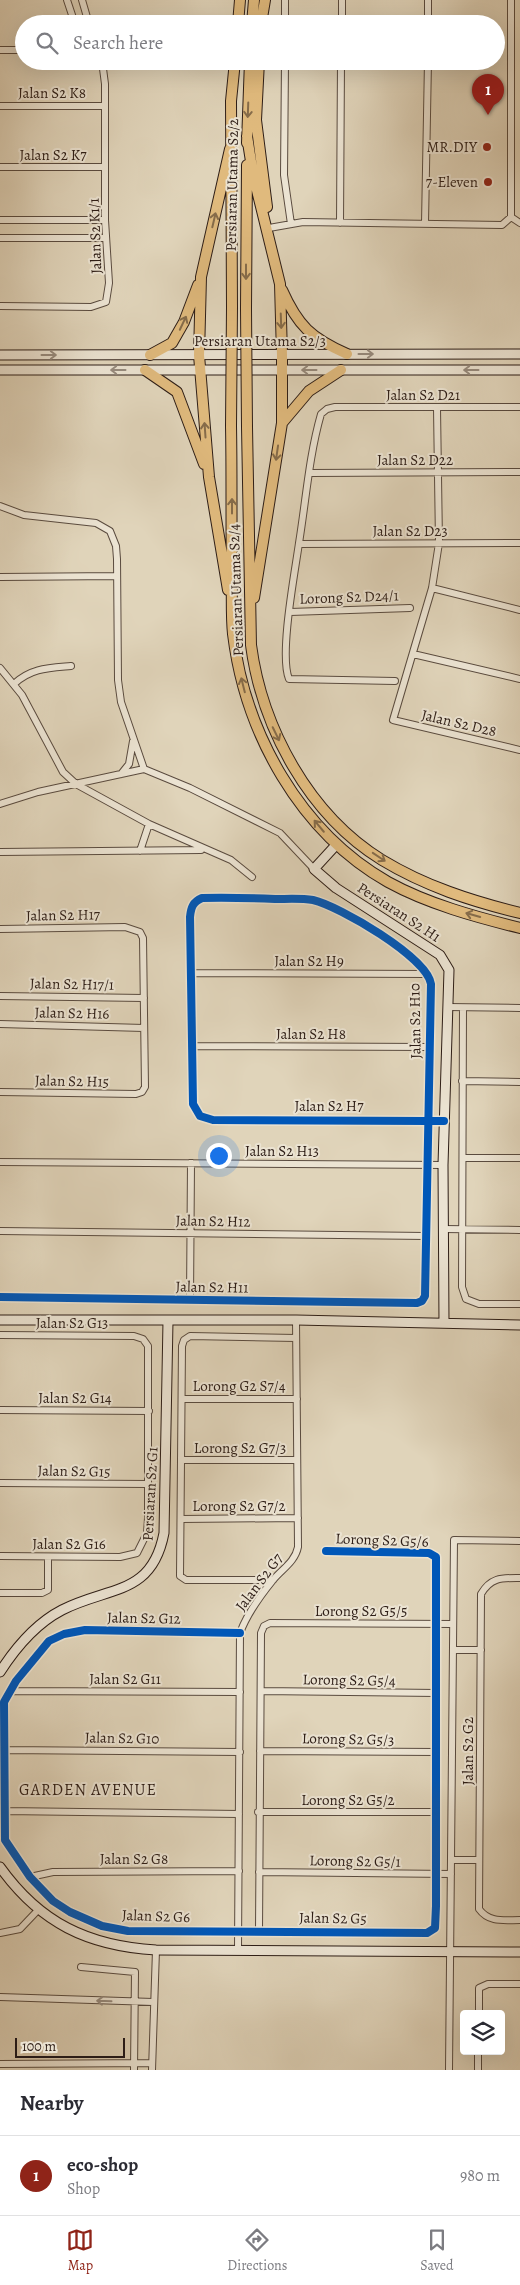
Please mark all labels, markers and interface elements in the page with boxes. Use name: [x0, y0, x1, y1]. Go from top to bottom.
search box: [15, 15, 505, 70]
icon: search: [33, 29, 61, 57]
text: Search here: [73, 30, 163, 56]
pin: 1: [472, 74, 504, 115]
street label: Jalan S2 K8: [18, 83, 86, 103]
one-way arrow: [243, 102, 252, 118]
street label: Persiaran Utama S2/2: [221, 118, 243, 252]
place label: MR.DIY: [427, 137, 478, 157]
marker: MR.DIY: [481, 141, 493, 153]
street label: Jalan S2 K7: [19, 145, 87, 165]
place label: 7-Eleven: [426, 172, 478, 192]
marker: 7-Eleven: [482, 176, 494, 188]
street label: Jalan S2 K1/1: [84, 198, 106, 274]
one-way arrow: [210, 213, 219, 229]
one-way arrow: [241, 264, 251, 280]
one-way arrow: [277, 313, 286, 329]
one-way arrow: [179, 315, 189, 330]
street label: Persiaran Utama S2/3: [194, 331, 326, 351]
one-way arrow: [358, 349, 374, 359]
one-way arrow: [40, 350, 56, 360]
one-way arrow: [110, 365, 126, 375]
one-way arrow: [301, 365, 318, 375]
one-way arrow: [463, 365, 480, 375]
street label: Jalan S2 D21: [386, 385, 460, 405]
one-way arrow: [201, 422, 210, 438]
one-way arrow: [272, 445, 282, 461]
street label: Jalan S2 D22: [377, 450, 453, 470]
one-way arrow: [227, 498, 237, 514]
street label: Jalan S2 D23: [372, 521, 448, 541]
street label: Persiaran Utama S2/4: [224, 523, 248, 657]
street label: Lorong S2 D24/1: [299, 585, 399, 609]
one-way arrow: [238, 677, 247, 693]
street label: Jalan S2 D28: [420, 705, 498, 741]
one-way arrow: [272, 726, 281, 741]
one-way arrow: [314, 820, 325, 833]
one-way arrow: [372, 852, 386, 862]
street label: Persiaran S2 H1: [353, 878, 445, 946]
street label: Jalan S2 H17: [26, 904, 101, 926]
one-way arrow: [466, 909, 482, 919]
street label: Jalan S2 H9: [274, 951, 344, 971]
street label: Jalan S2 H17/1: [30, 973, 114, 995]
street label: Jalan S2 H10: [404, 983, 426, 1059]
street label: Jalan S2 H16: [34, 1002, 110, 1024]
street label: Jalan S2 H8: [276, 1024, 346, 1044]
street label: Jalan S2 H15: [35, 1070, 109, 1092]
street label: Jalan S2 H7: [295, 1096, 364, 1116]
street label: Jalan S2 H13: [245, 1141, 319, 1161]
your location: [206, 1143, 232, 1169]
street label: Jalan S2 H12: [175, 1210, 251, 1232]
street label: Jalan S2 H11: [175, 1276, 249, 1298]
street label: Jalan S2 G13: [36, 1313, 108, 1333]
street label: Lorong G2 S7/4: [193, 1376, 286, 1396]
street label: Jalan S2 G14: [38, 1388, 112, 1408]
street label: Lorong S2 G7/3: [194, 1438, 286, 1458]
street label: Persiaran S2 G1: [138, 1446, 162, 1542]
street label: Jalan S2 G15: [37, 1460, 111, 1482]
street label: Lorong S2 G7/2: [192, 1496, 286, 1516]
street label: Lorong S2 G5/6: [335, 1528, 429, 1552]
street label: Jalan S2 G16: [32, 1534, 106, 1554]
street label: Jalan S2 G7: [231, 1548, 288, 1615]
street label: Lorong S2 G5/5: [315, 1601, 407, 1621]
street label: Jalan S2 G12: [107, 1607, 181, 1629]
street label: Jalan S2 G11: [89, 1669, 161, 1689]
street label: Lorong S2 G5/4: [302, 1669, 396, 1691]
street label: Jalan S2 G2: [458, 1717, 478, 1785]
street label: Jalan S2 G10: [85, 1727, 159, 1749]
street label: Lorong S2 G5/3: [302, 1728, 394, 1750]
district label: GARDEN AVENUE: [19, 1779, 157, 1801]
street label: Lorong S2 G5/2: [301, 1790, 395, 1810]
street label: Jalan S2 G8: [100, 1849, 168, 1869]
street label: Lorong S2 G5/1: [309, 1850, 401, 1872]
street label: Jalan S2 G6: [122, 1905, 191, 1927]
street label: Jalan S2 G5: [299, 1907, 367, 1929]
one-way arrow: [96, 1996, 112, 2006]
map controls: [460, 2010, 505, 2055]
button: layers: [460, 2010, 505, 2055]
scale bar: [15, 2035, 125, 2058]
text: 100 m: [22, 2037, 56, 2056]
text: Nearby: [20, 2089, 83, 2117]
text: eco-shop: [67, 2152, 138, 2178]
text: 1: [33, 2165, 39, 2187]
text: 980 m: [460, 2165, 500, 2187]
text: Shop: [67, 2178, 100, 2200]
tab: Map: [66, 2226, 94, 2275]
tab: Directions: [227, 2226, 287, 2275]
tab: Saved: [420, 2226, 454, 2275]

